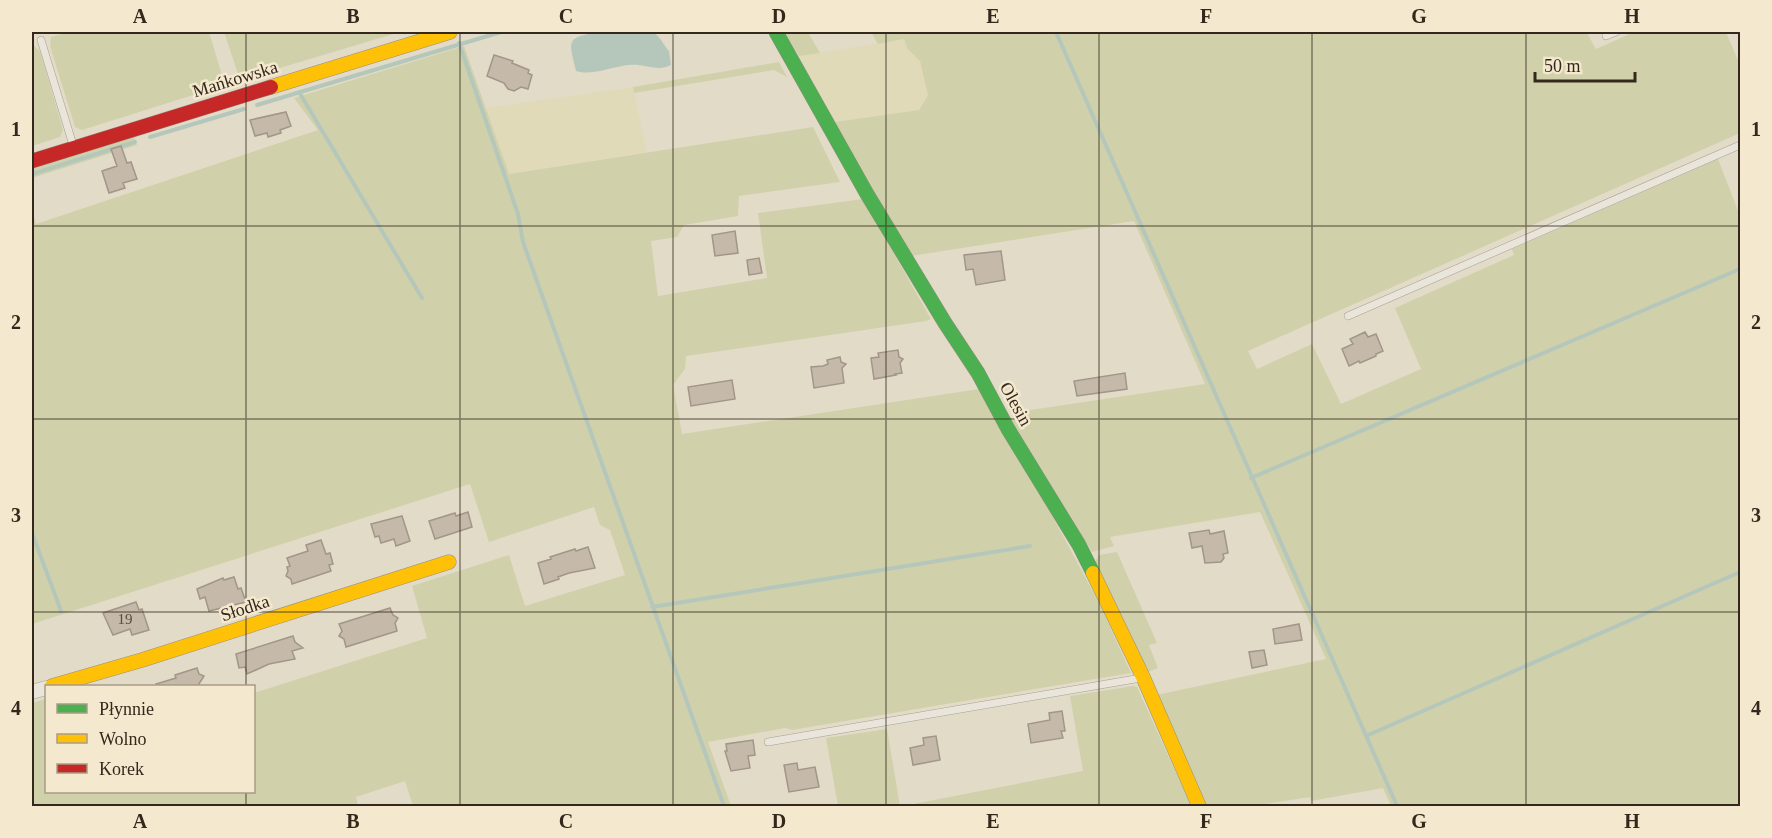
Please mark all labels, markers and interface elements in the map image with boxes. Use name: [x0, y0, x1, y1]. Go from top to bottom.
text: A: [133, 5, 148, 27]
text: B: [346, 5, 360, 27]
text: C: [559, 5, 573, 27]
text: D: [772, 5, 786, 27]
text: E: [986, 5, 1000, 27]
text: F: [1200, 5, 1212, 27]
text: G: [1411, 5, 1427, 27]
text: H: [1624, 5, 1640, 27]
scale bar: [1535, 45, 1636, 83]
text: 50 m: [1544, 56, 1581, 76]
street label: Mańkowska: [190, 57, 280, 101]
text: 1: [11, 118, 21, 140]
text: 1: [1751, 118, 1761, 140]
text: 2: [11, 311, 21, 333]
text: 2: [1751, 311, 1761, 333]
street label: Olesin: [996, 379, 1036, 429]
text: 3: [11, 504, 21, 526]
text: 3: [1751, 504, 1761, 526]
street label: Słodka: [218, 591, 272, 625]
house number: 19: [118, 611, 133, 627]
legend: [45, 685, 255, 793]
text: 4: [11, 697, 21, 719]
text: 4: [1751, 697, 1761, 719]
text: Płynnie: [99, 699, 154, 719]
text: Wolno: [99, 729, 147, 749]
text: Korek: [99, 759, 144, 779]
text: A: [133, 810, 148, 832]
text: B: [346, 810, 360, 832]
text: C: [559, 810, 573, 832]
text: D: [772, 810, 786, 832]
text: E: [986, 810, 1000, 832]
text: F: [1200, 810, 1212, 832]
text: G: [1411, 810, 1427, 832]
text: H: [1624, 810, 1640, 832]

